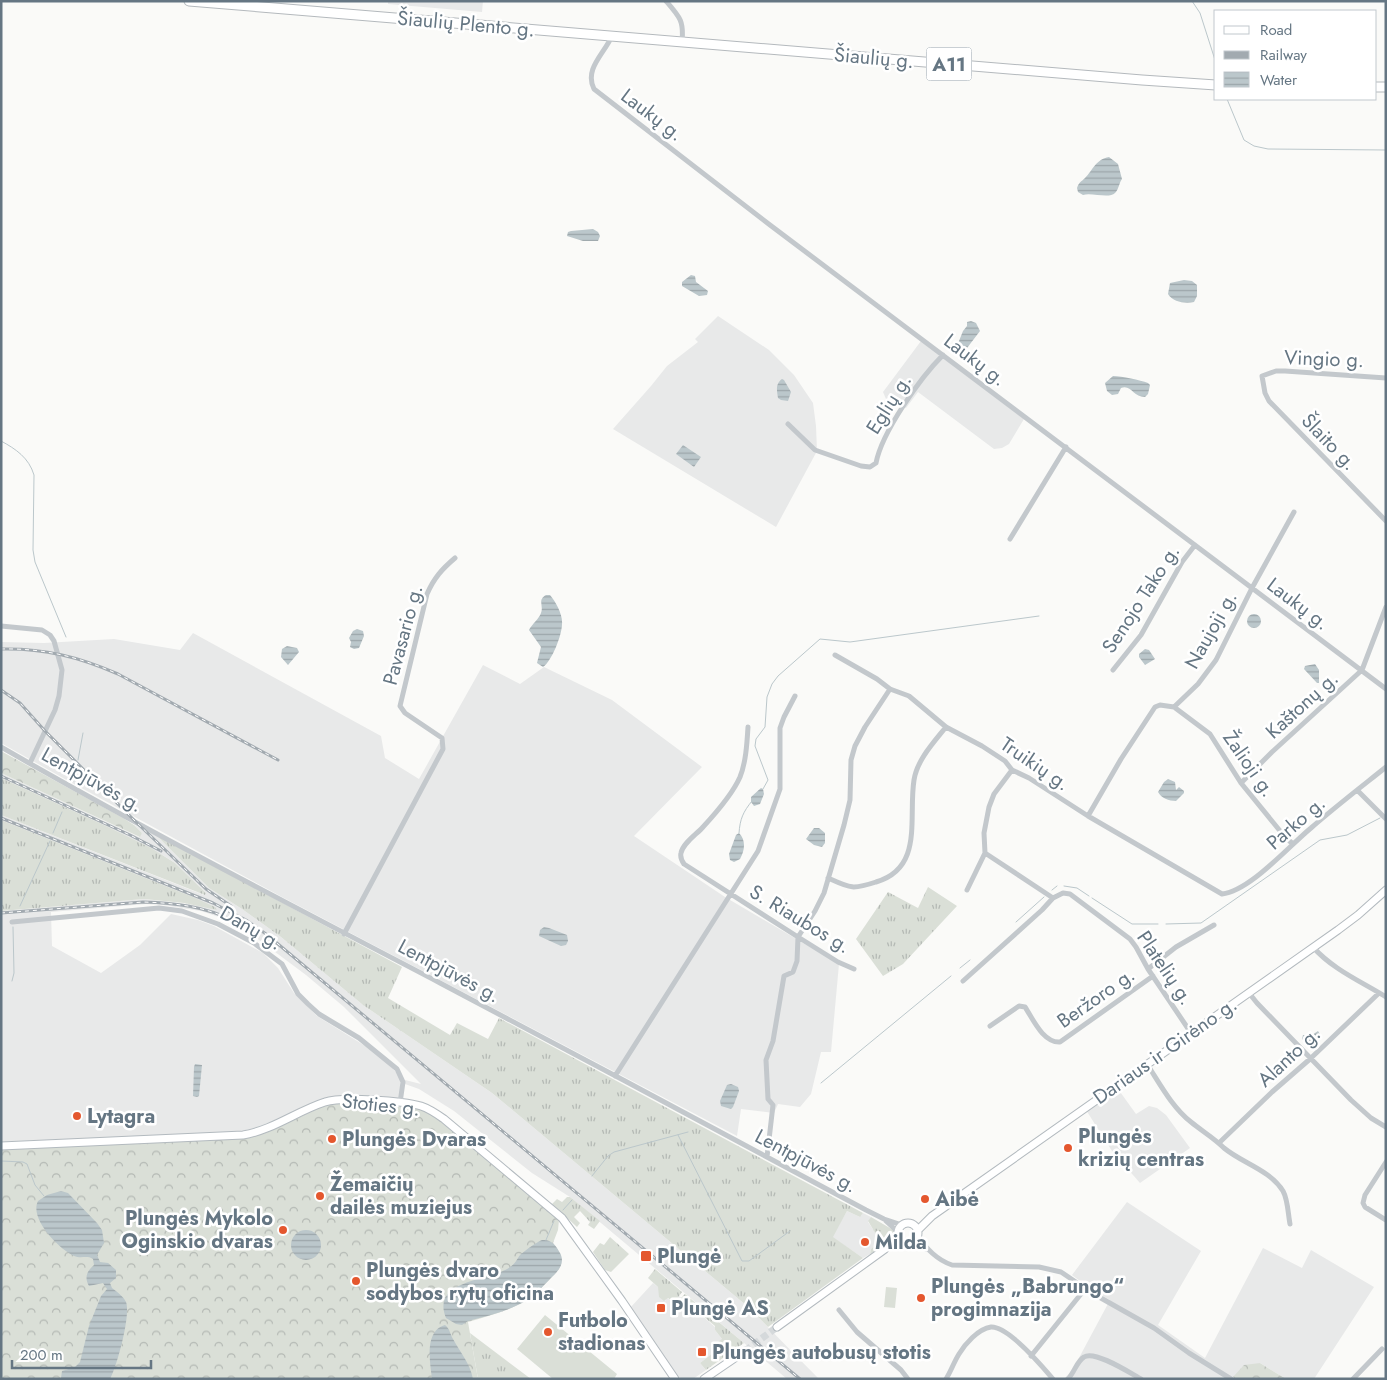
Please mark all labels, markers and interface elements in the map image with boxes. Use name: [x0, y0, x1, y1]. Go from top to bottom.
street label: Šiaulių Plento g.: [396, 4, 536, 44]
legend: [1214, 10, 1377, 100]
text: Road: [1260, 19, 1292, 41]
street label: Šiaulių g.: [833, 40, 915, 76]
text: Railway: [1260, 44, 1307, 66]
road number: A11: [926, 48, 972, 80]
text: Water: [1260, 69, 1298, 91]
street label: Laukų g.: [615, 82, 689, 148]
street label: Laukų g.: [938, 327, 1012, 393]
street label: Vingio g.: [1284, 343, 1364, 375]
street label: Eglių g.: [859, 368, 919, 440]
street label: Šlaito g.: [1294, 407, 1364, 477]
street label: Senojo Tako g.: [1095, 539, 1187, 659]
street label: Laukų g.: [1261, 571, 1335, 637]
street label: Pavasario g.: [376, 582, 430, 688]
street label: Naujoji g.: [1178, 586, 1244, 674]
street label: Kaštonų g.: [1259, 664, 1345, 746]
street label: Žalioji g.: [1216, 725, 1282, 803]
street label: Truikių g.: [994, 730, 1076, 798]
street label: Lentpjūvės g.: [36, 740, 148, 820]
street label: Parko g.: [1260, 789, 1332, 857]
street label: S. Riaubos g.: [744, 877, 856, 961]
street label: Danų g.: [214, 899, 288, 957]
street label: Platelių g.: [1129, 925, 1201, 1011]
street label: Lentpjūvės g.: [393, 932, 505, 1010]
street label: Beržoro g.: [1051, 961, 1141, 1035]
street label: Dariaus ir Girėno g.: [1087, 990, 1243, 1112]
street label: Alanto g.: [1251, 1020, 1327, 1094]
street label: Stoties g.: [340, 1086, 422, 1124]
place label: Lytagra: [87, 1102, 155, 1131]
marker: Lytagra: [71, 1110, 83, 1122]
street label: Lentpjūvės g.: [750, 1122, 862, 1200]
place label: Plungės krizių centras: [1078, 1122, 1204, 1174]
place label: Plungės Dvaras: [342, 1125, 486, 1154]
marker: Plungės Dvaras: [326, 1133, 338, 1145]
marker: Plungės krizių centras: [1062, 1142, 1074, 1154]
place label: Žemaičių dailės muziejus: [330, 1169, 472, 1222]
place label: Aibė: [934, 1185, 979, 1214]
marker: Žemaičių dailės muziejus: [314, 1190, 326, 1202]
marker: Aibė: [919, 1193, 931, 1205]
place label: Plungės Mykolo Oginskio dvaras: [122, 1204, 273, 1256]
marker: Plungės Mykolo Oginskio dvaras: [277, 1224, 289, 1236]
place label: Milda: [875, 1228, 927, 1257]
marker: Milda: [859, 1236, 871, 1248]
place label: Plungė: [657, 1242, 722, 1271]
marker: Plungė: [639, 1249, 653, 1263]
place label: Plungės dvaro sodybos rytų oficina: [366, 1256, 554, 1308]
place label: Plungės „Babrungo“ progimnazija: [931, 1272, 1124, 1324]
marker: Plungės dvaro sodybos rytų oficina: [350, 1275, 362, 1287]
marker: Plungės „Babrungo“ progimnazija: [915, 1292, 927, 1304]
place label: Plungė AS: [671, 1294, 769, 1323]
marker: Plungė AS: [655, 1302, 667, 1314]
place label: Futbolo stadionas: [558, 1306, 645, 1358]
marker: Futbolo stadionas: [542, 1326, 554, 1338]
scale bar: [12, 1338, 151, 1370]
place label: Plungės autobusų stotis: [712, 1338, 931, 1367]
text: 200 m: [20, 1344, 63, 1366]
marker: Plungės autobusų stotis: [696, 1346, 708, 1358]

